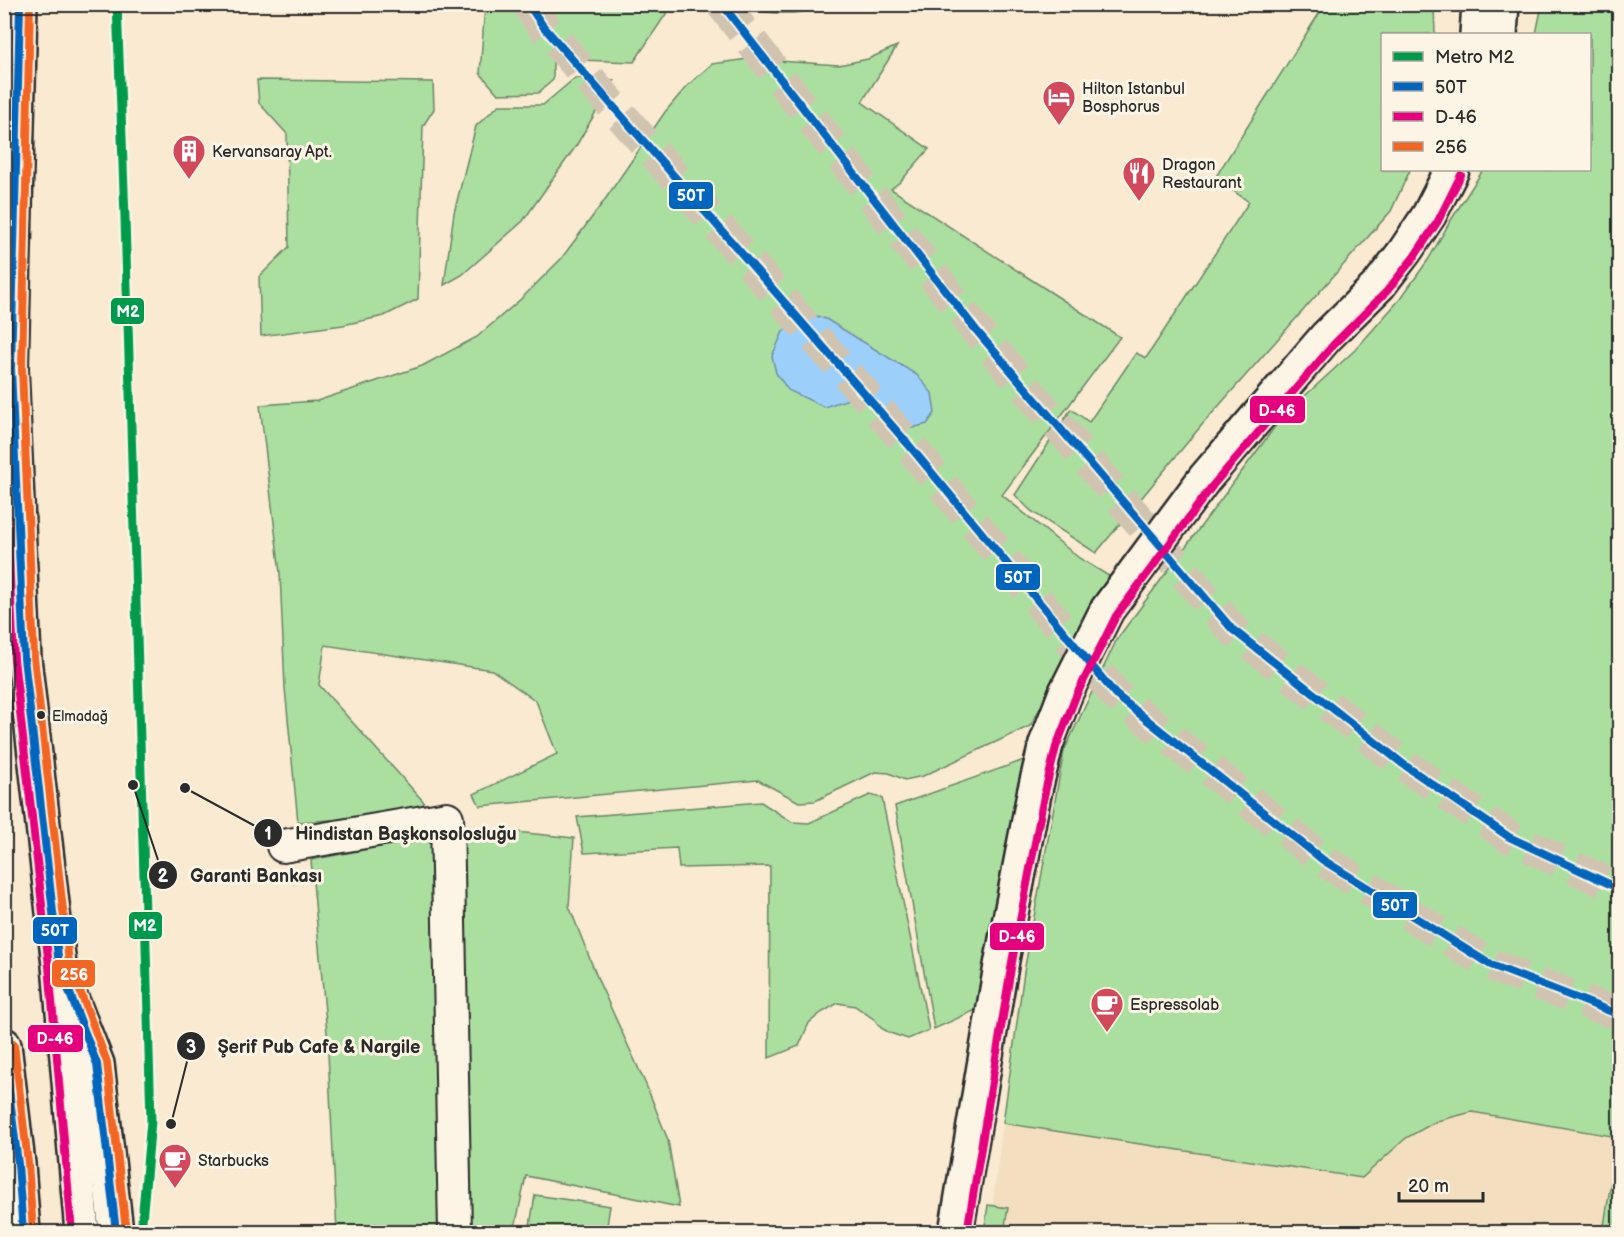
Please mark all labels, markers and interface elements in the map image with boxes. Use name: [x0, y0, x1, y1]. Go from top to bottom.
legend: [1381, 33, 1591, 171]
text: Metro M2: [1435, 47, 1514, 68]
text: 50T: [1435, 77, 1467, 98]
hotel icon: Hilton Istanbul Bosphorus: [1041, 79, 1077, 126]
place label: Hilton Istanbul Bosphorus: [1082, 80, 1185, 117]
text: D-46: [1435, 107, 1477, 128]
building icon: Kervansaray Apt.: [171, 133, 207, 180]
text: 256: [1435, 137, 1467, 158]
place label: Kervansaray Apt.: [212, 143, 332, 162]
restaurant icon: Dragon Restaurant: [1121, 155, 1157, 202]
place label: Dragon Restaurant: [1162, 156, 1242, 193]
line badge: 50T: [668, 181, 714, 210]
text: 50T: [677, 187, 706, 206]
line badge: M2: [110, 297, 145, 325]
text: M2: [116, 303, 140, 322]
line badge: D-46: [1249, 395, 1306, 424]
text: D-46: [1259, 402, 1296, 421]
line badge: 50T: [995, 563, 1041, 591]
text: 50T: [1004, 569, 1033, 588]
place label: Elmadağ: [52, 708, 108, 725]
marker: Elmadağ: [35, 709, 47, 721]
callout: Hindistan Başkonsolosluğu: [253, 815, 529, 851]
text: 1: [264, 824, 272, 845]
text: Hindistan Başkonsolosluğu: [295, 824, 517, 845]
callout: Garanti Bankası: [148, 857, 334, 893]
text: 2: [158, 866, 169, 887]
text: Garanti Bankası: [190, 866, 322, 887]
line badge: 50T: [1372, 891, 1418, 919]
text: 50T: [1381, 897, 1410, 916]
line badge: M2: [128, 911, 163, 940]
line badge: 50T: [32, 916, 78, 945]
text: M2: [133, 917, 157, 936]
text: 50T: [41, 922, 70, 941]
line badge: D-46: [989, 922, 1045, 951]
text: D-46: [999, 928, 1036, 947]
line badge: 256: [51, 959, 96, 988]
text: 256: [60, 966, 89, 985]
cafe icon: Espressolab: [1089, 986, 1125, 1033]
place label: Espressolab: [1130, 996, 1219, 1015]
line badge: D-46: [27, 1024, 84, 1053]
callout: Şerif Pub Cafe & Nargile: [176, 1028, 432, 1064]
text: D-46: [37, 1030, 74, 1049]
text: 3: [186, 1037, 196, 1058]
text: Şerif Pub Cafe & Nargile: [218, 1037, 420, 1058]
cafe icon: Starbucks: [157, 1142, 193, 1189]
place label: Starbucks: [198, 1152, 269, 1171]
scale bar: [1399, 1165, 1483, 1203]
text: 20 m: [1408, 1176, 1449, 1197]

